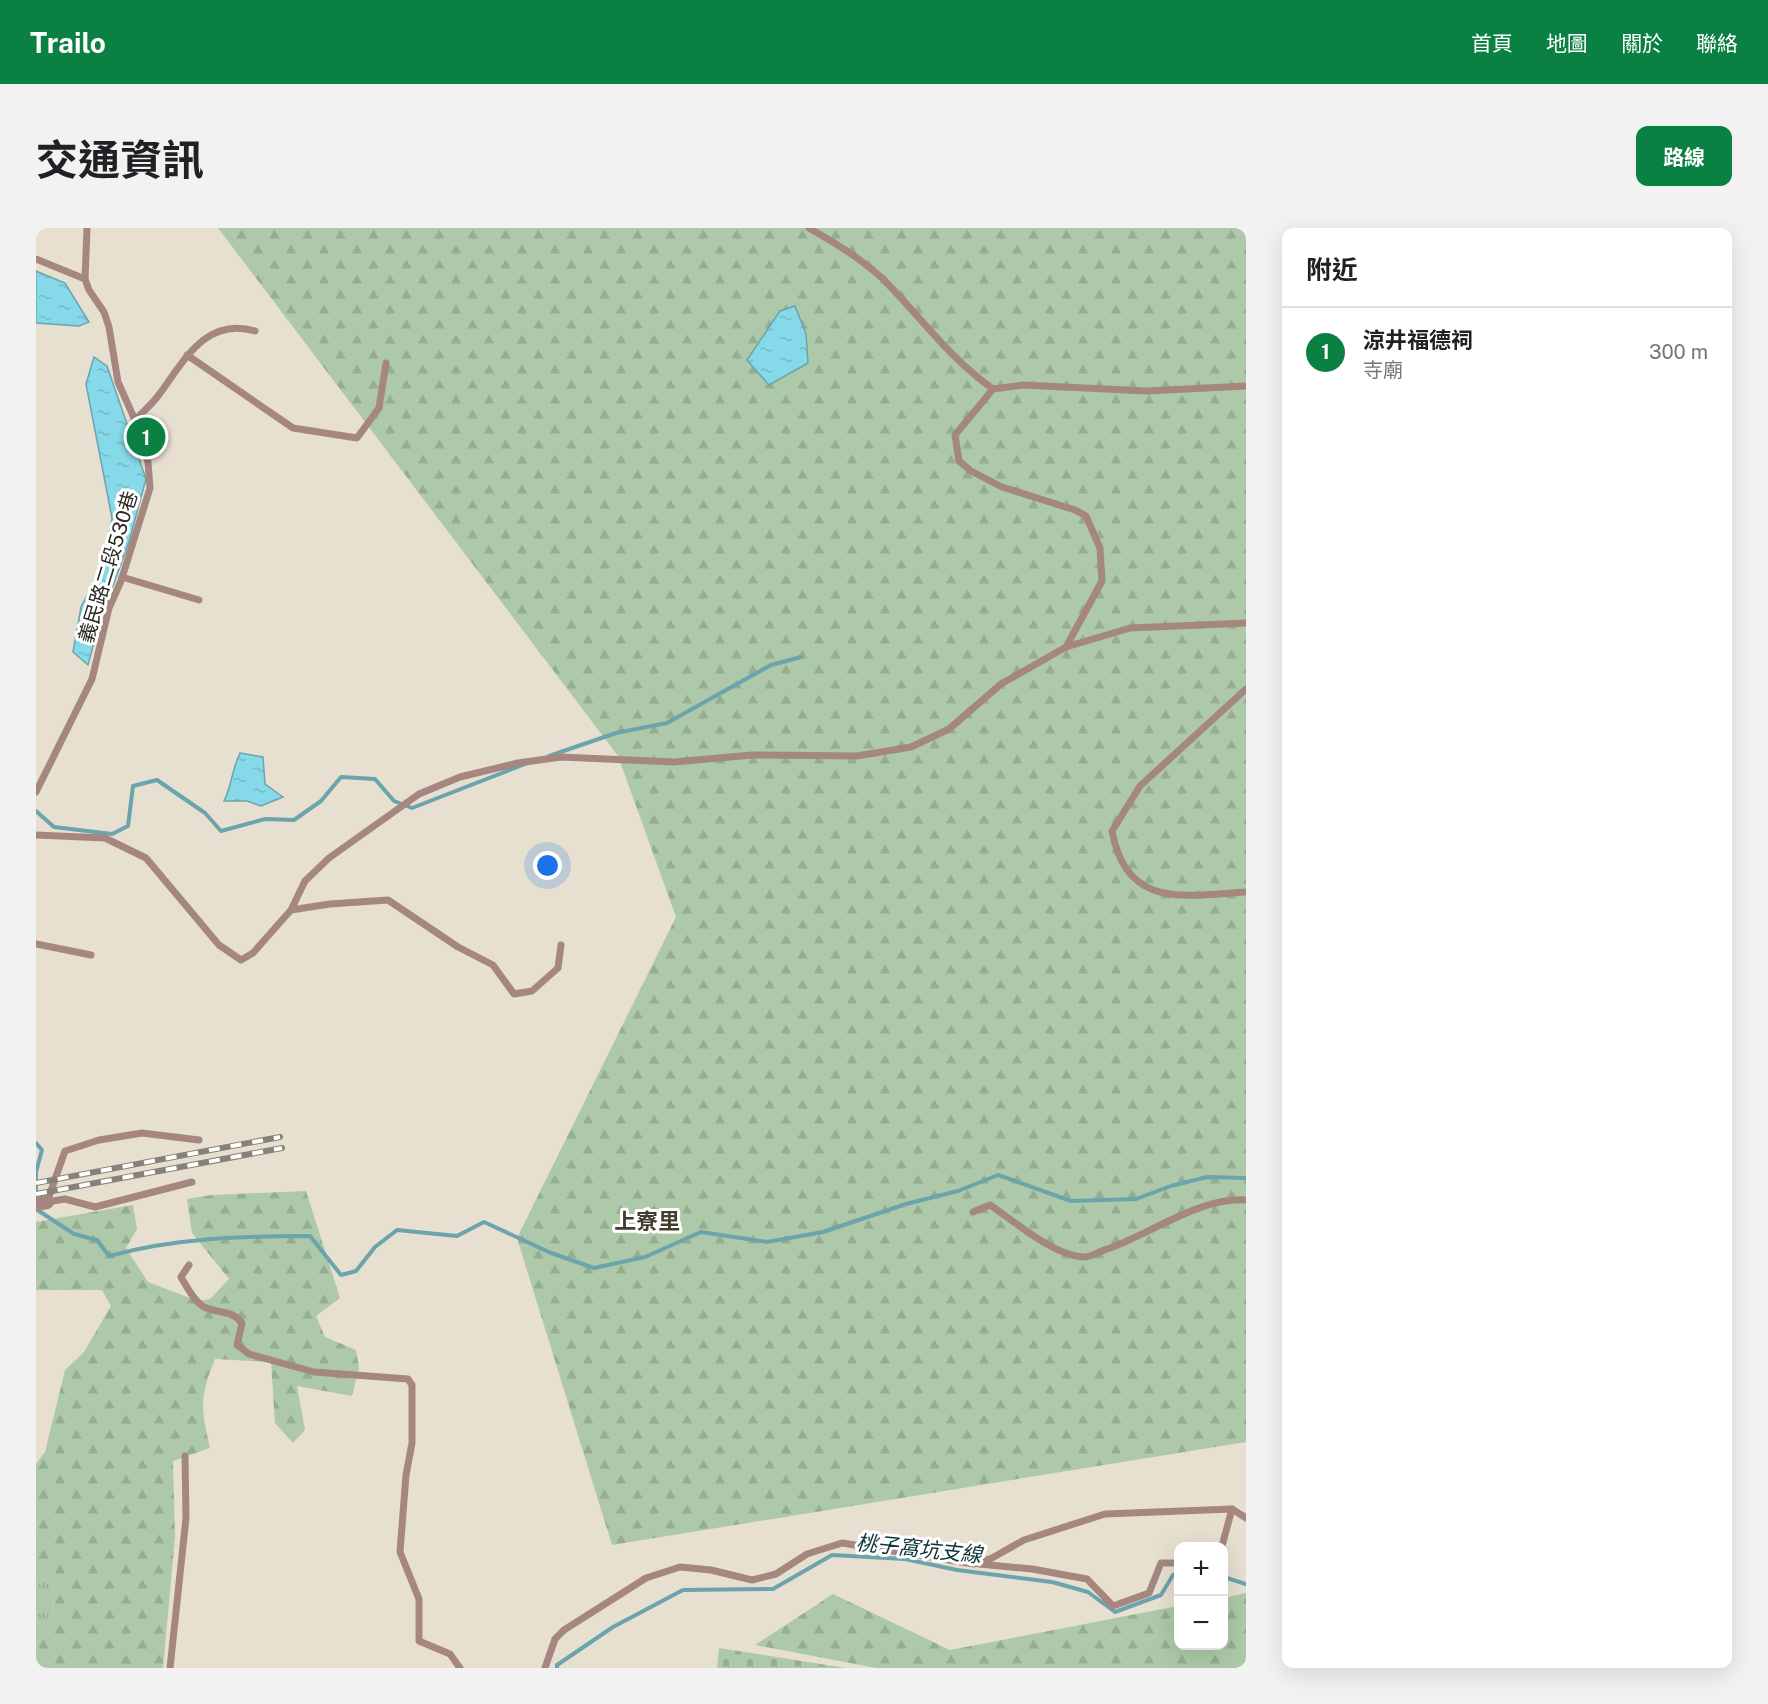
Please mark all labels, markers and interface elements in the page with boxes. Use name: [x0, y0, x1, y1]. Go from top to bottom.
text: Trailo: [30, 26, 106, 59]
text: 首頁: [1471, 31, 1513, 56]
text: 地圖: [1546, 31, 1588, 56]
text: 關於: [1621, 31, 1663, 56]
text: 聯絡: [1696, 31, 1738, 56]
button: 路線: [1636, 126, 1732, 186]
text: 交通資訊: [36, 135, 204, 184]
text: 附近: [1306, 254, 1358, 285]
text: 涼井福德祠: [1363, 327, 1473, 353]
text: 1: [1321, 340, 1330, 364]
text: 300 m: [1649, 340, 1708, 364]
text: 寺廟: [1363, 358, 1403, 382]
pin: 1: [126, 414, 166, 460]
street label: 義民路二段530巷: [73, 488, 143, 646]
your location: [533, 851, 562, 880]
district label: 上寮里: [614, 1208, 680, 1234]
water label: 桃子窩坑支線: [855, 1529, 985, 1568]
map controls: [1174, 1542, 1228, 1650]
button: +: [1174, 1542, 1228, 1596]
button: −: [1174, 1596, 1228, 1650]

